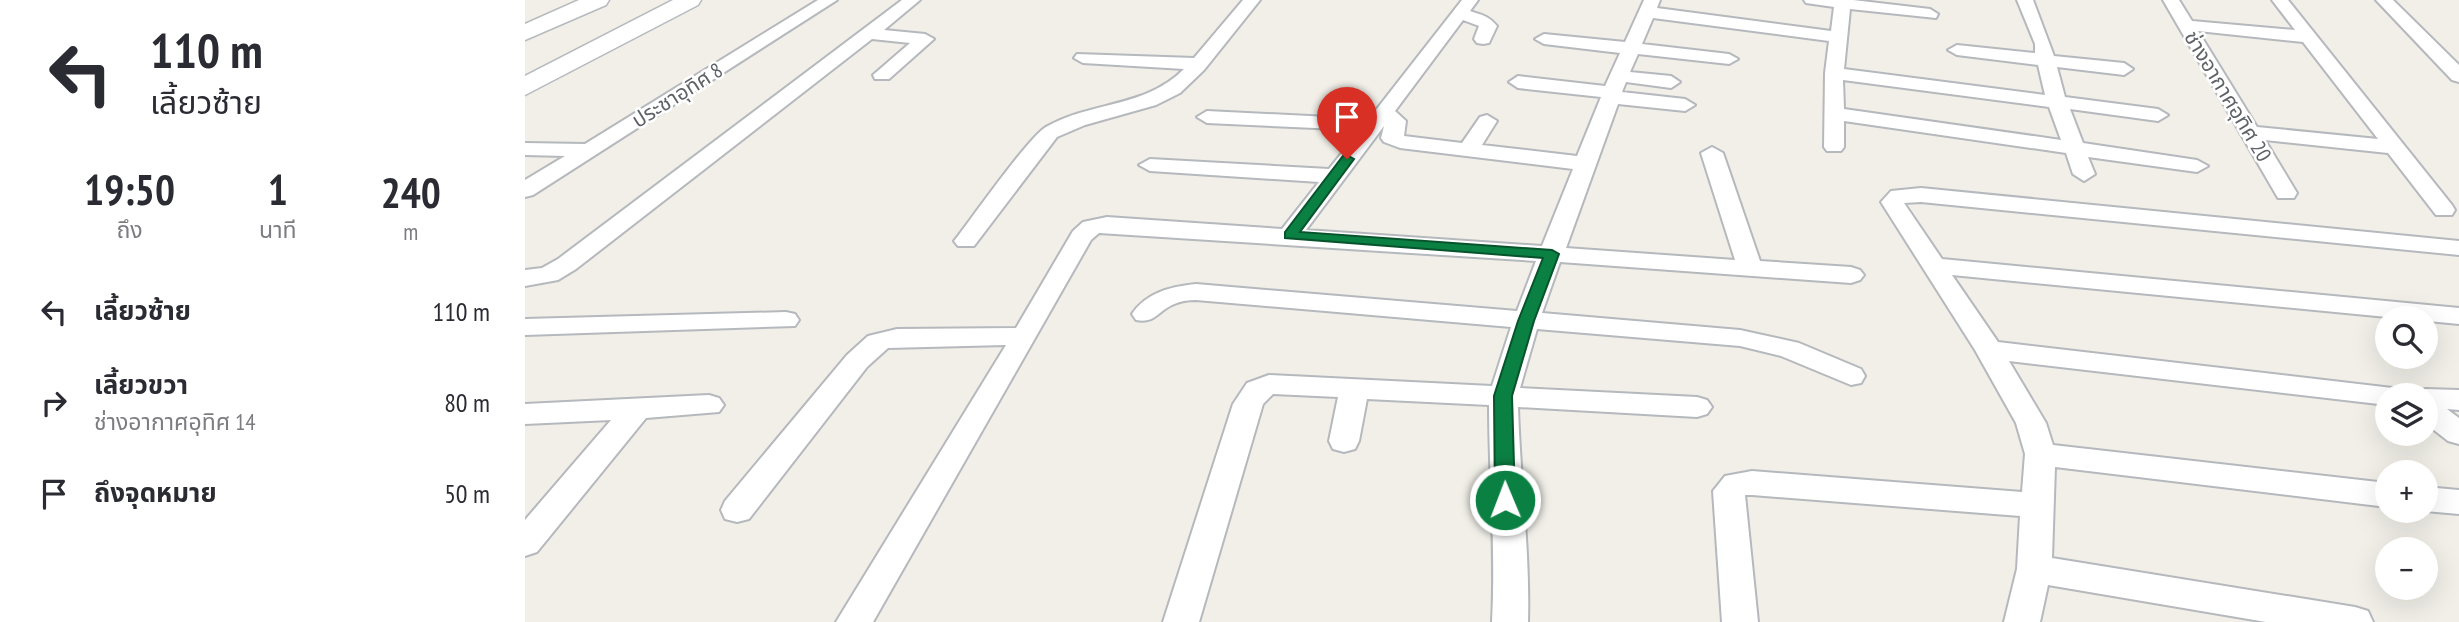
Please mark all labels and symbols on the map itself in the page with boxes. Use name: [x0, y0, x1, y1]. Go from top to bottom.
street label: ช่างอากาศอุทิศ 20: [2178, 26, 2278, 166]
street label: ประชาอุทิศ 8: [627, 57, 727, 133]
pin: [1317, 87, 1377, 159]
position arrow: [1468, 463, 1542, 537]

